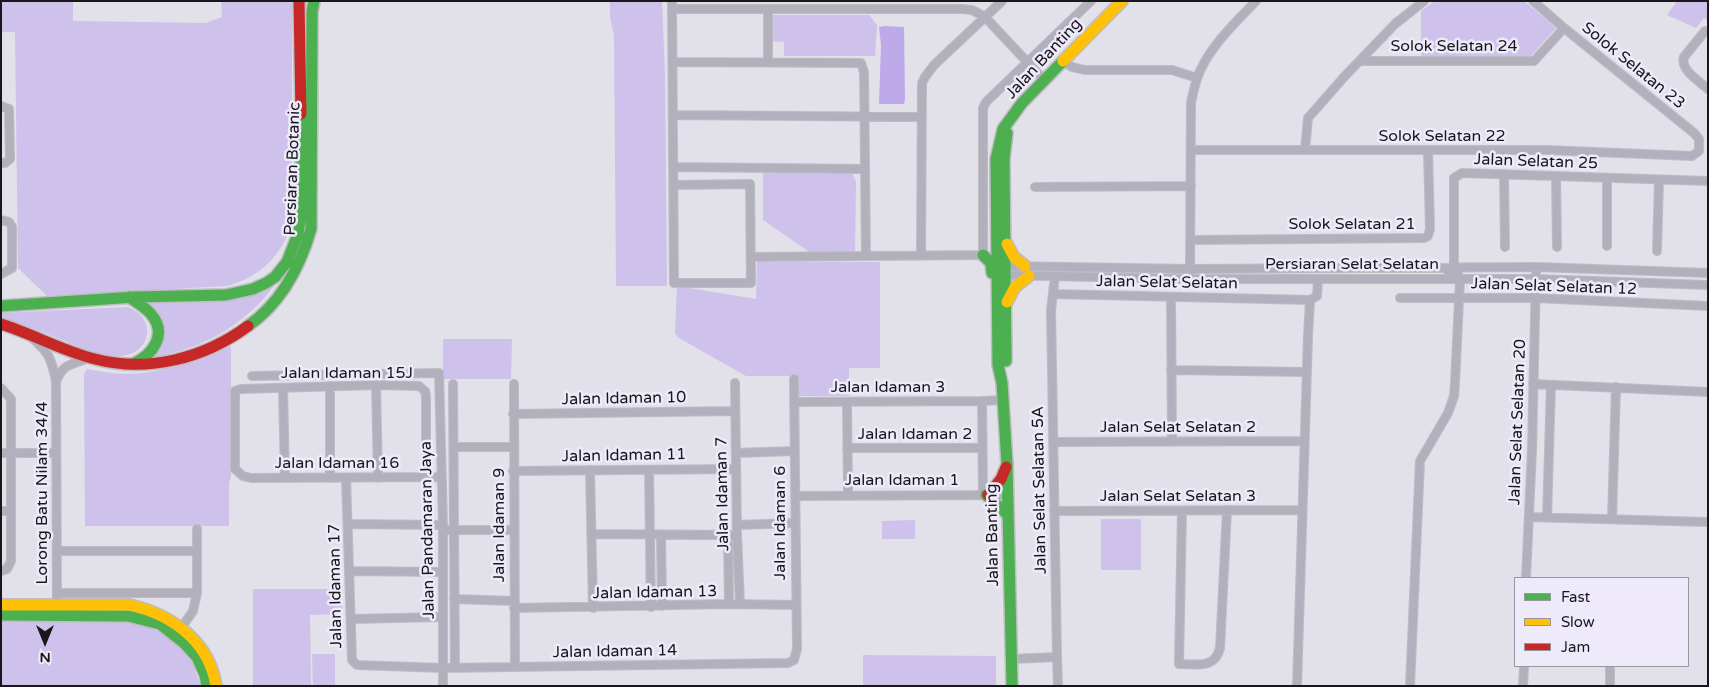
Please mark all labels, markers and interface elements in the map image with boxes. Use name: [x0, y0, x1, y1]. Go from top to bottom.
street label: Jalan Banting: [1002, 15, 1086, 103]
street label: Solok Selatan 23: [1578, 19, 1688, 113]
street label: Solok Selatan 24: [1391, 37, 1517, 57]
street label: Persiaran Botanic: [281, 102, 305, 236]
street label: Solok Selatan 22: [1379, 127, 1505, 147]
street label: Jalan Selatan 25: [1474, 150, 1598, 174]
street label: Solok Selatan 21: [1289, 215, 1415, 235]
street label: Persiaran Selat Selatan: [1265, 255, 1439, 275]
street label: Jalan Selat Selatan: [1096, 272, 1238, 294]
street label: Jalan Selat Selatan 12: [1471, 275, 1637, 299]
street label: Jalan Selat Selatan 20: [1506, 339, 1530, 505]
street label: Jalan Idaman 15J: [281, 364, 413, 384]
street label: Jalan Idaman 3: [831, 378, 945, 398]
street label: Jalan Idaman 10: [562, 388, 686, 410]
street label: Lorong Batu Nilam 34/4: [33, 401, 53, 585]
street label: Jalan Selat Selatan 5A: [1029, 406, 1051, 574]
street label: Jalan Selat Selatan 2: [1100, 418, 1256, 438]
street label: Jalan Idaman 2: [858, 425, 972, 445]
street label: Jalan Idaman 7: [712, 437, 734, 551]
street label: Jalan Pandamaran Jaya: [417, 441, 439, 619]
street label: Jalan Idaman 11: [562, 445, 686, 467]
street label: Jalan Idaman 16: [275, 454, 399, 474]
street label: Jalan Idaman 6: [771, 466, 791, 580]
street label: Jalan Idaman 9: [490, 468, 510, 582]
street label: Jalan Idaman 1: [845, 471, 959, 491]
street label: Jalan Banting: [983, 483, 1003, 587]
street label: Jalan Selat Selatan 3: [1100, 487, 1256, 507]
street label: Jalan Idaman 17: [325, 524, 347, 648]
legend: [1514, 577, 1689, 667]
street label: Jalan Idaman 13: [593, 582, 717, 604]
text: Fast: [1561, 588, 1590, 606]
text: Slow: [1561, 613, 1595, 631]
north arrow: [20, 617, 70, 667]
text: Jam: [1561, 638, 1590, 656]
street label: Jalan Idaman 14: [553, 641, 677, 663]
text: N: [39, 649, 51, 666]

